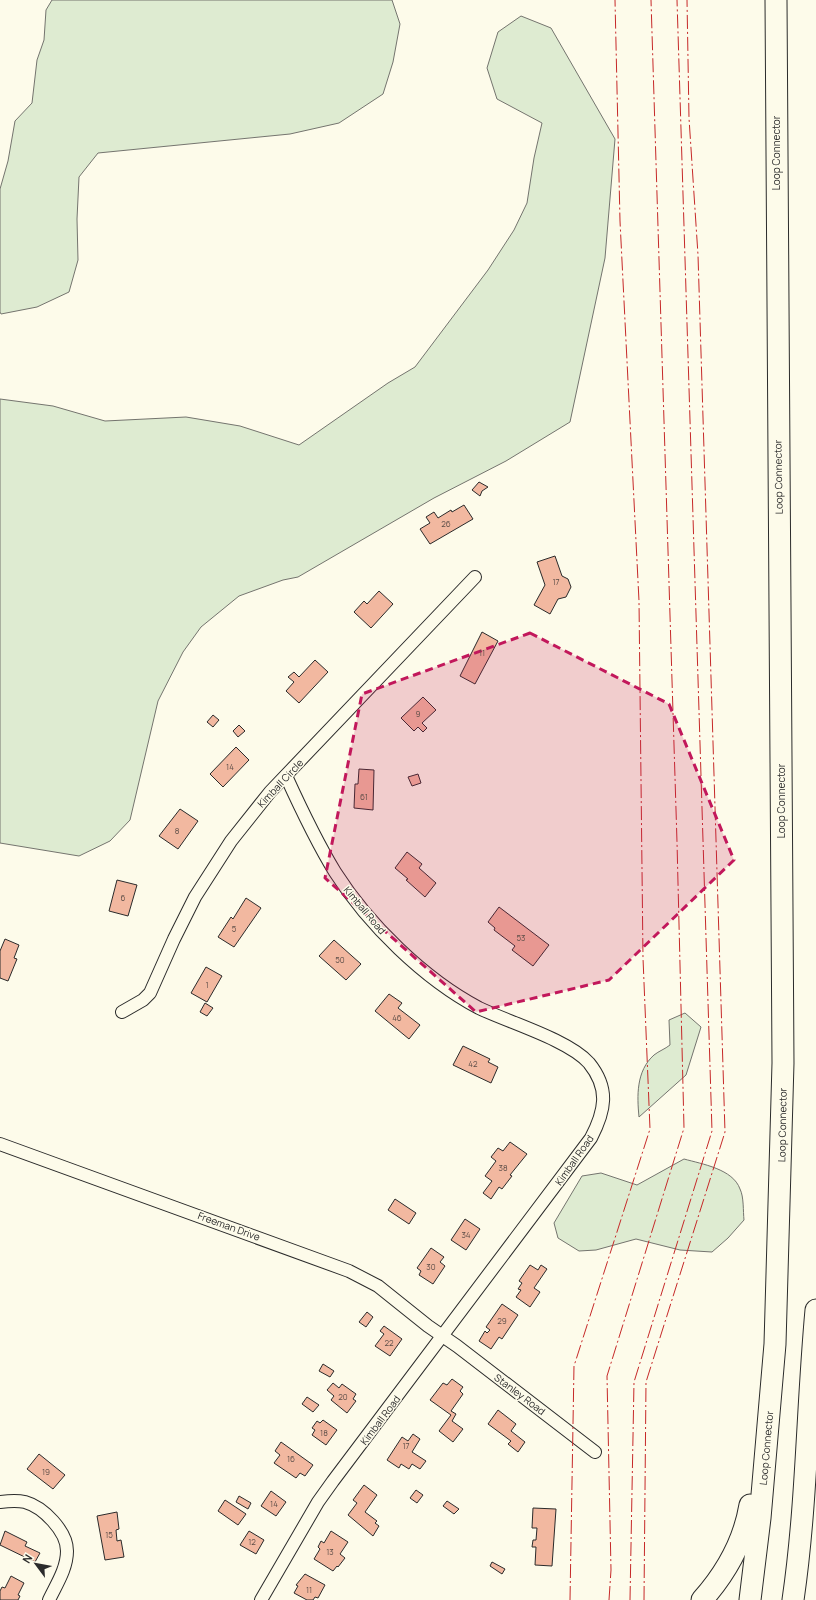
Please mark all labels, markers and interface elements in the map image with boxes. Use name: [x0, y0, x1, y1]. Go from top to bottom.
street label: Loop Connector: [769, 115, 783, 190]
street label: Loop Connector: [770, 439, 786, 514]
house number: 26: [441, 518, 451, 529]
house number: 17: [552, 576, 560, 587]
house number: 11: [479, 647, 485, 658]
house number: 9: [416, 708, 421, 719]
street label: Kimball Circle: [254, 756, 306, 810]
house number: 14: [226, 761, 234, 772]
street label: Loop Connector: [774, 763, 788, 838]
house number: 61: [360, 791, 368, 802]
house number: 8: [175, 825, 180, 836]
street label: Kimball Road: [341, 883, 389, 937]
house number: 6: [121, 892, 126, 903]
house number: 5: [232, 923, 237, 934]
house number: 53: [516, 932, 526, 943]
house number: 50: [335, 954, 345, 965]
house number: 1: [205, 979, 209, 990]
house number: 46: [392, 1012, 402, 1023]
house number: 42: [468, 1058, 478, 1069]
street label: Loop Connector: [774, 1087, 790, 1162]
street label: Kimball Road: [551, 1132, 597, 1188]
house number: 38: [498, 1162, 508, 1173]
street label: Freeman Drive: [196, 1208, 262, 1244]
house number: 34: [461, 1229, 471, 1240]
house number: 30: [426, 1261, 436, 1272]
house number: 29: [497, 1315, 507, 1326]
house number: 22: [384, 1337, 394, 1348]
street label: Stanley Road: [492, 1370, 549, 1418]
house number: 20: [338, 1391, 348, 1402]
street label: Kimball Road: [357, 1392, 403, 1448]
street label: Loop Connector: [756, 1410, 776, 1486]
house number: 18: [320, 1427, 328, 1438]
house number: 17: [402, 1440, 410, 1451]
house number: 16: [287, 1453, 295, 1464]
house number: 19: [42, 1466, 50, 1477]
house number: 14: [270, 1498, 278, 1509]
house number: 15: [105, 1529, 113, 1540]
house number: 12: [248, 1536, 256, 1547]
north arrow: [16, 1544, 56, 1584]
house number: 13: [326, 1546, 334, 1557]
text: N: [19, 1551, 36, 1566]
house number: 11: [306, 1584, 312, 1595]

